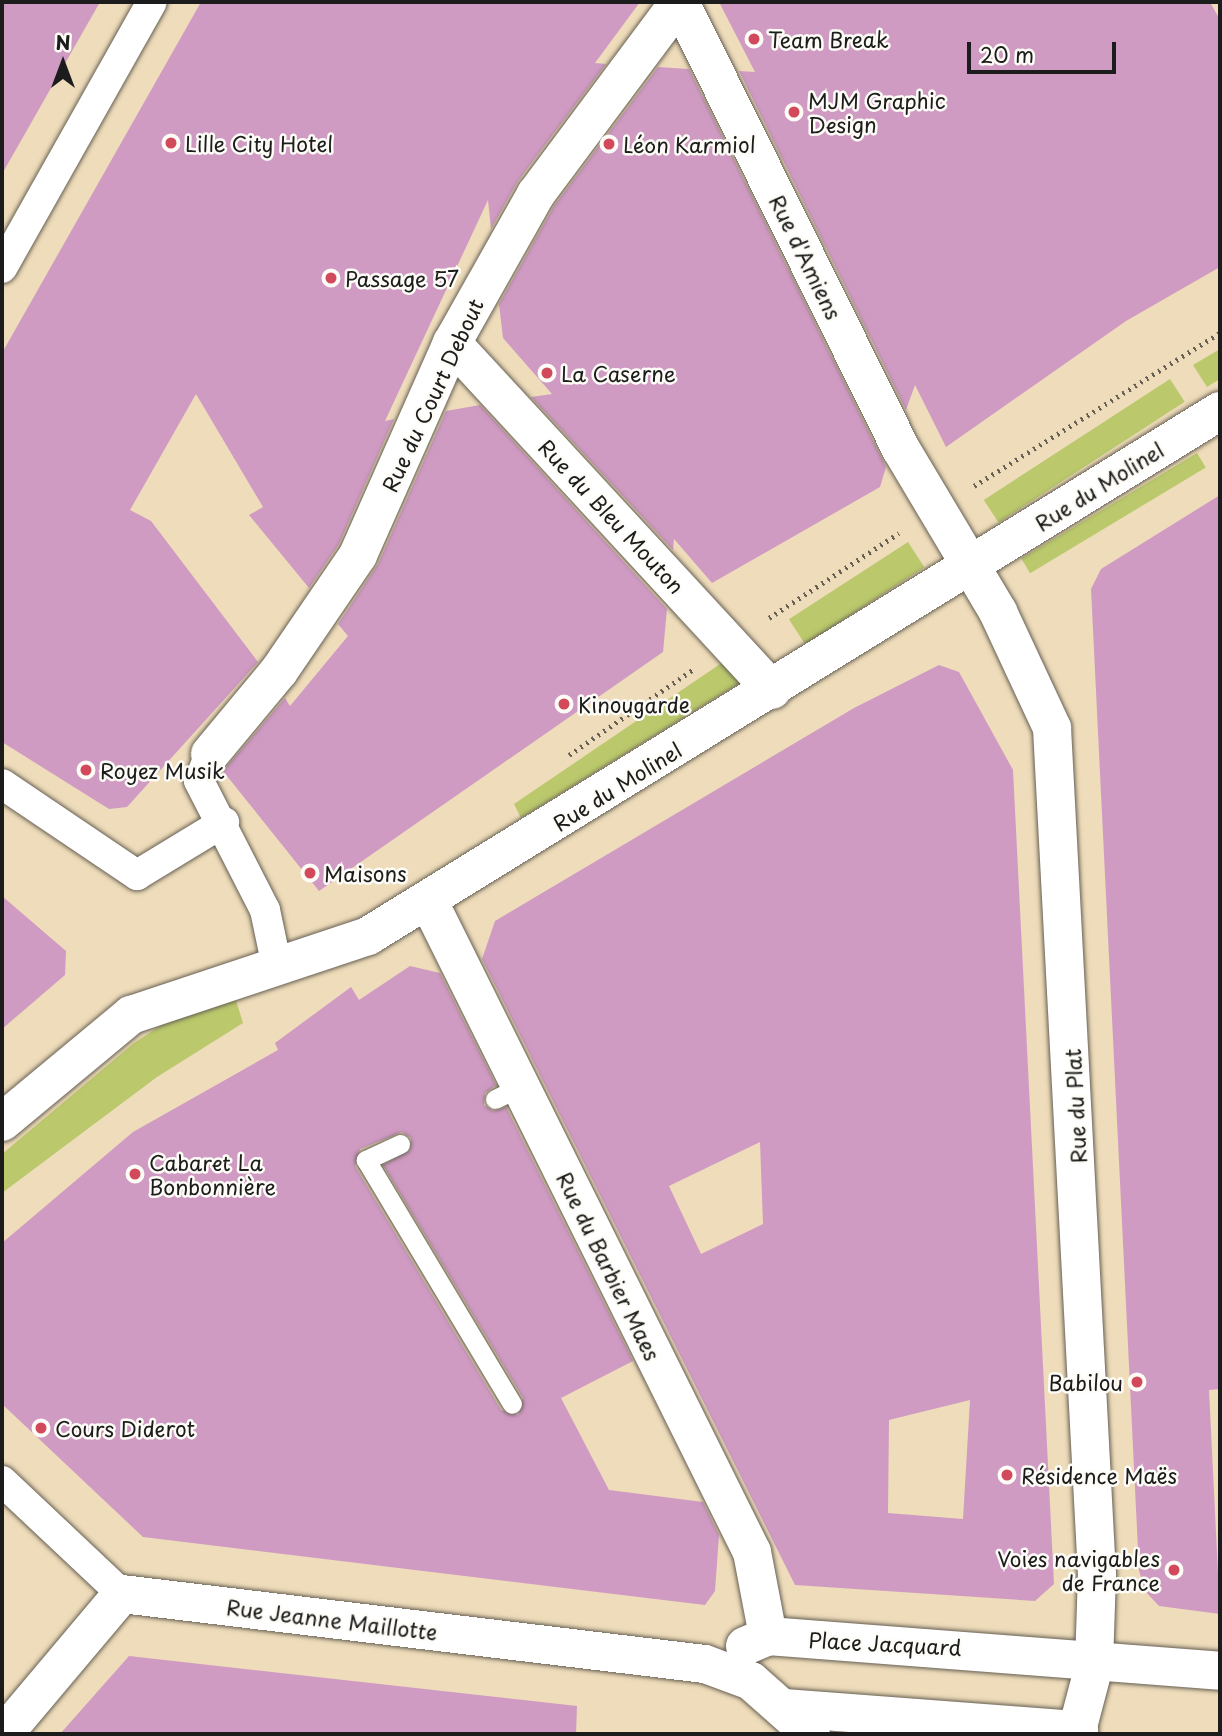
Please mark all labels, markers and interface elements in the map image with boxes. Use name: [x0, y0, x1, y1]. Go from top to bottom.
place label: Team Break: [768, 26, 890, 52]
north arrow: [28, 28, 98, 98]
text: N: [55, 28, 71, 56]
scale bar: [970, 28, 1119, 72]
marker: Team Break: [746, 31, 762, 47]
text: 20 m: [980, 38, 1034, 70]
place label: MJM Graphic Design: [808, 87, 949, 137]
marker: MJM Graphic Design: [786, 104, 802, 120]
place label: Lille City Hotel: [185, 130, 335, 156]
place label: Léon Karmiol: [623, 131, 757, 157]
marker: Lille City Hotel: [163, 135, 179, 151]
marker: Léon Karmiol: [601, 136, 617, 152]
street label: Rue d'Amiens: [765, 190, 847, 324]
place label: Passage 57: [345, 265, 458, 291]
marker: Passage 57: [323, 270, 339, 286]
street label: Rue du Court Debout: [376, 293, 488, 497]
place label: La Caserne: [561, 360, 677, 386]
marker: La Caserne: [539, 365, 555, 381]
street label: Rue du Bleu Mouton: [533, 432, 691, 600]
street label: Rue du Molinel: [1029, 436, 1169, 536]
place label: Kinougarde: [578, 691, 690, 717]
marker: Kinougarde: [556, 696, 572, 712]
street label: Rue du Molinel: [547, 736, 687, 836]
place label: Royez Musik: [100, 757, 226, 783]
marker: Royez Musik: [78, 762, 94, 778]
place label: Maisons: [324, 860, 407, 886]
marker: Maisons: [302, 865, 318, 881]
street label: Rue du Plat: [1059, 1047, 1091, 1165]
place label: Cabaret La Bonbonnière: [149, 1149, 276, 1199]
street label: Rue du Barbier Maes: [551, 1165, 667, 1367]
marker: Cabaret La Bonbonnière: [127, 1166, 143, 1182]
place label: Babilou: [1048, 1369, 1123, 1395]
marker: Babilou: [1129, 1374, 1145, 1390]
place label: Cours Diderot: [55, 1415, 195, 1441]
marker: Cours Diderot: [33, 1420, 49, 1436]
place label: Résidence Maës: [1021, 1462, 1178, 1488]
marker: Résidence Maës: [999, 1467, 1015, 1483]
place label: Voies navigables de France: [997, 1545, 1160, 1595]
marker: Voies navigables de France: [1166, 1562, 1182, 1578]
street label: Rue Jeanne Maillotte: [224, 1593, 440, 1645]
street label: Place Jacquard: [807, 1626, 963, 1660]

